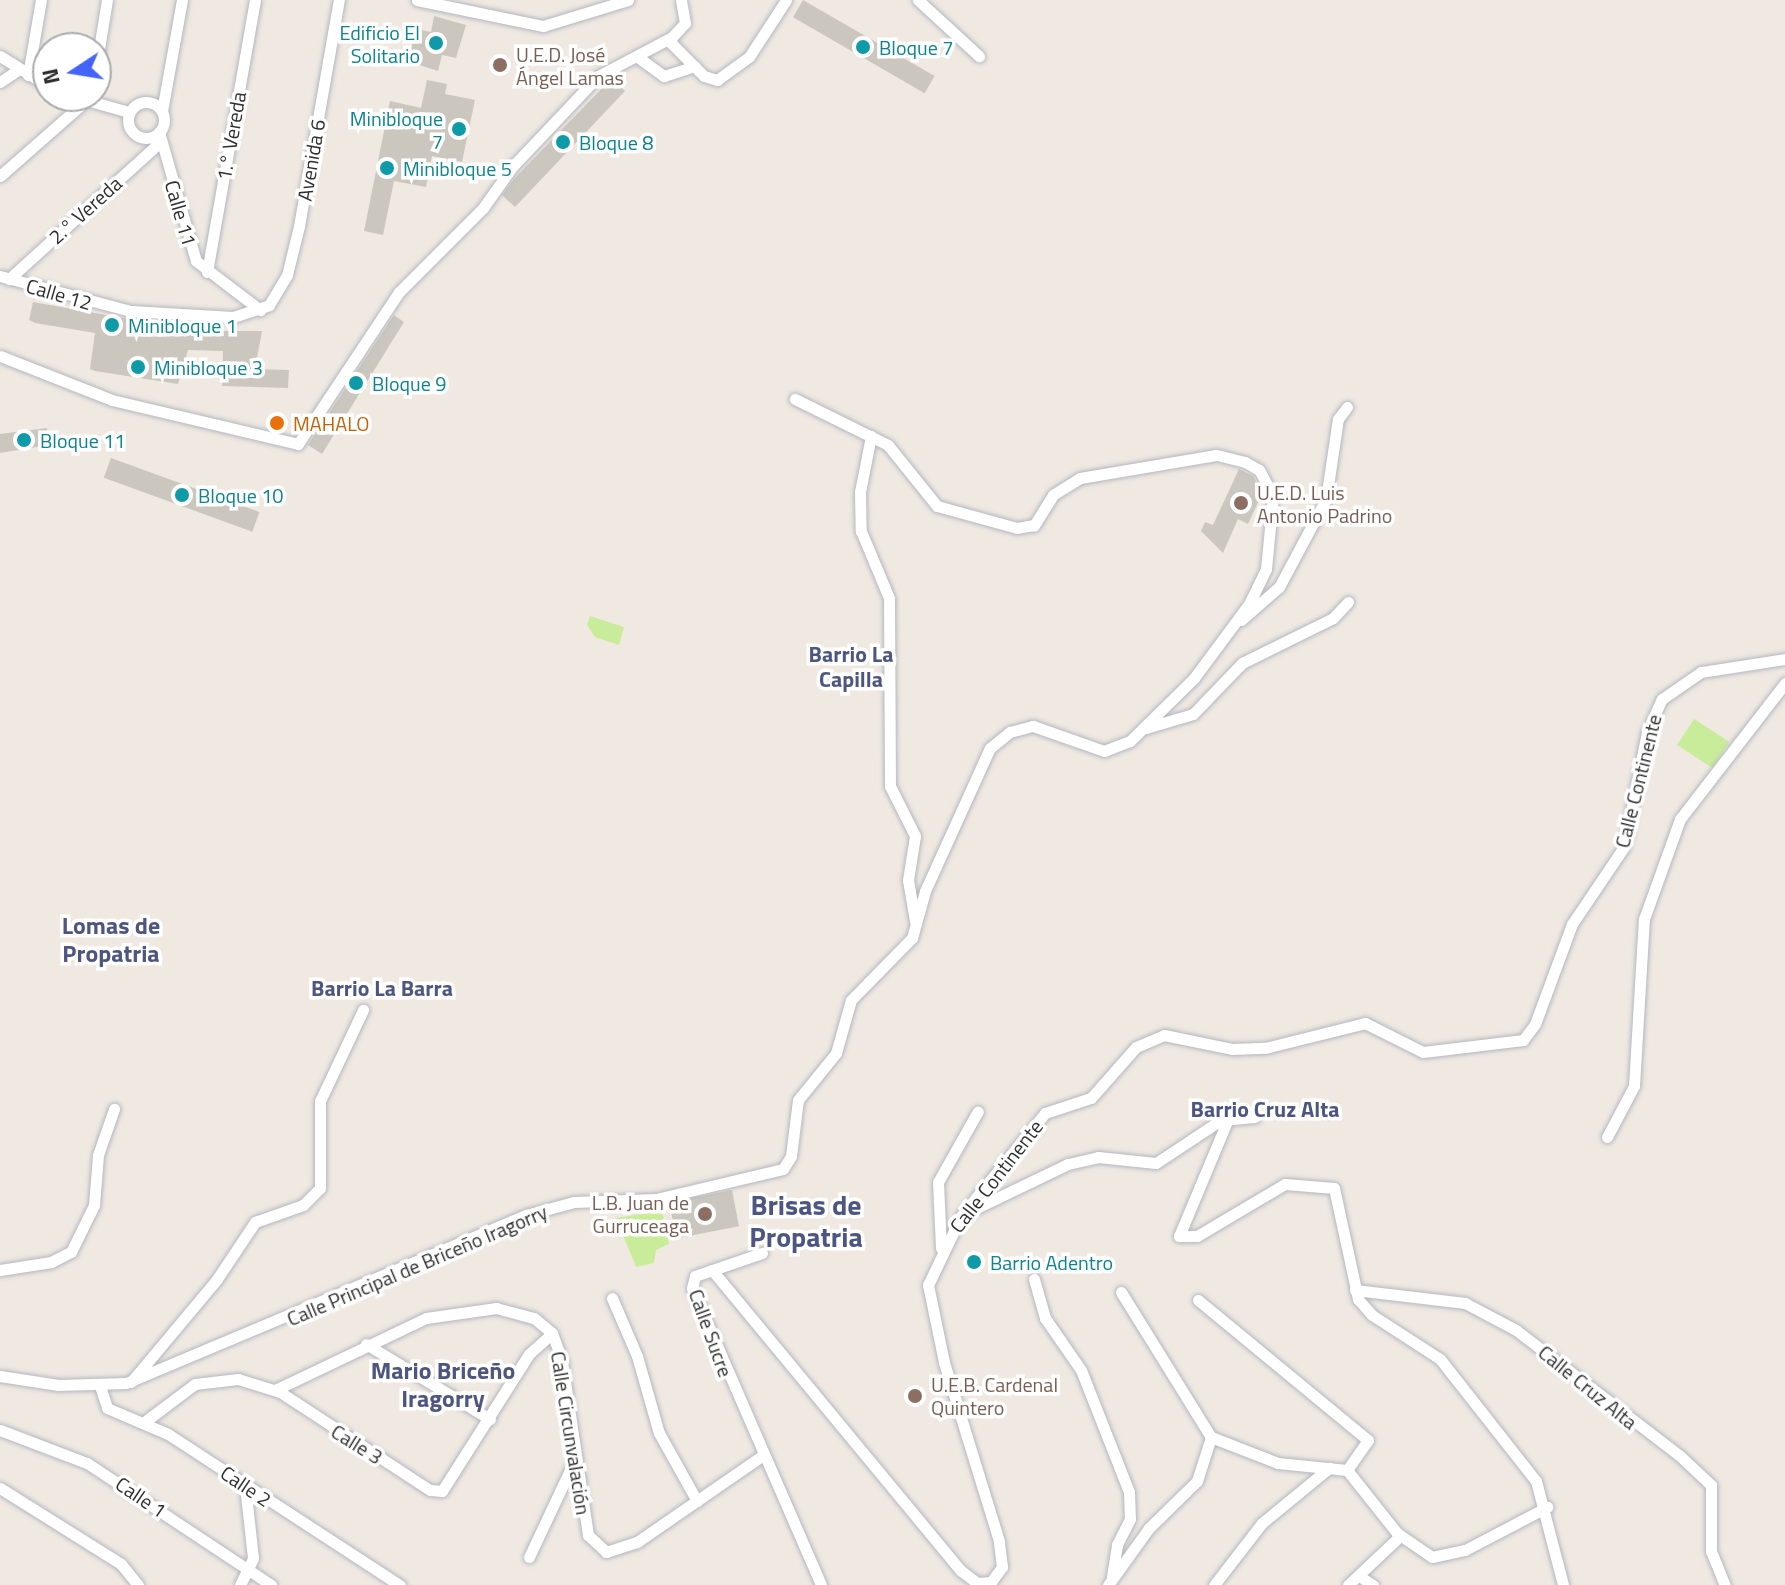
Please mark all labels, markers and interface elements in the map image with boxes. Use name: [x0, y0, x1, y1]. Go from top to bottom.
place label: Edificio El Solitario: [339, 20, 420, 67]
north arrow: [32, 32, 112, 112]
marker: Edificio El Solitario: [427, 34, 445, 52]
place label: Bloque 7: [879, 35, 953, 59]
marker: Bloque 7: [854, 38, 872, 56]
place label: U.E.D. José Ángel Lamas: [516, 42, 624, 89]
marker: U.E.D. José Ángel Lamas: [491, 56, 509, 74]
text: N: [32, 66, 69, 88]
street label: 1.° Vereda: [211, 90, 251, 182]
place label: Minibloque 7: [350, 106, 443, 153]
street label: Avenida 6: [292, 117, 330, 203]
marker: Minibloque 7: [450, 120, 468, 138]
place label: Bloque 8: [579, 130, 653, 154]
marker: Bloque 8: [554, 133, 572, 151]
place label: Minibloque 5: [403, 156, 512, 180]
marker: Minibloque 5: [378, 159, 396, 177]
street label: 2.° Vereda: [44, 171, 126, 249]
street label: Calle 11: [160, 177, 202, 249]
street label: Calle 12: [23, 273, 95, 315]
place label: Minibloque 1: [128, 313, 237, 337]
marker: Minibloque 1: [103, 316, 121, 334]
place label: Minibloque 3: [154, 355, 263, 379]
marker: Minibloque 3: [129, 358, 147, 376]
place label: Bloque 9: [372, 371, 446, 395]
marker: Bloque 9: [347, 374, 365, 392]
place label: MAHALO: [293, 411, 370, 435]
marker: MAHALO: [268, 414, 286, 432]
place label: Bloque 11: [40, 428, 126, 452]
marker: Bloque 11: [15, 431, 33, 449]
place label: U.E.D. Luis Antonio Padrino: [1257, 480, 1392, 527]
place label: Bloque 10: [198, 483, 284, 507]
marker: Bloque 10: [173, 486, 191, 504]
marker: U.E.D. Luis Antonio Padrino: [1232, 494, 1250, 512]
district label: Barrio La Capilla: [809, 641, 893, 692]
street label: Calle Continente: [1610, 712, 1666, 850]
district label: Lomas de Propatria: [62, 912, 160, 968]
district label: Barrio La Barra: [311, 976, 453, 1002]
district label: Barrio Cruz Alta: [1191, 1097, 1339, 1123]
street label: Calle Continente: [944, 1115, 1048, 1237]
district label: Brisas de Propatria: [749, 1188, 863, 1254]
place label: L.B. Juan de Gurruceaga: [592, 1190, 689, 1237]
street label: Calle Principal de Briceño Iragorry: [283, 1199, 551, 1331]
marker: L.B. Juan de Gurruceaga: [696, 1205, 714, 1223]
place label: Barrio Adentro: [990, 1250, 1113, 1274]
marker: Barrio Adentro: [965, 1253, 983, 1271]
street label: Calle Sucre: [684, 1286, 738, 1380]
street label: Calle Cruz Alta: [1534, 1340, 1642, 1434]
street label: Calle Circunvalación: [546, 1350, 596, 1516]
district label: Mario Briceño Iragorry: [371, 1357, 515, 1413]
place label: U.E.B. Cardenal Quintero: [931, 1372, 1058, 1419]
marker: U.E.B. Cardenal Quintero: [906, 1387, 924, 1405]
street label: Calle 3: [327, 1419, 387, 1469]
street label: Calle 2: [216, 1460, 276, 1512]
street label: Calle 1: [111, 1471, 171, 1523]

